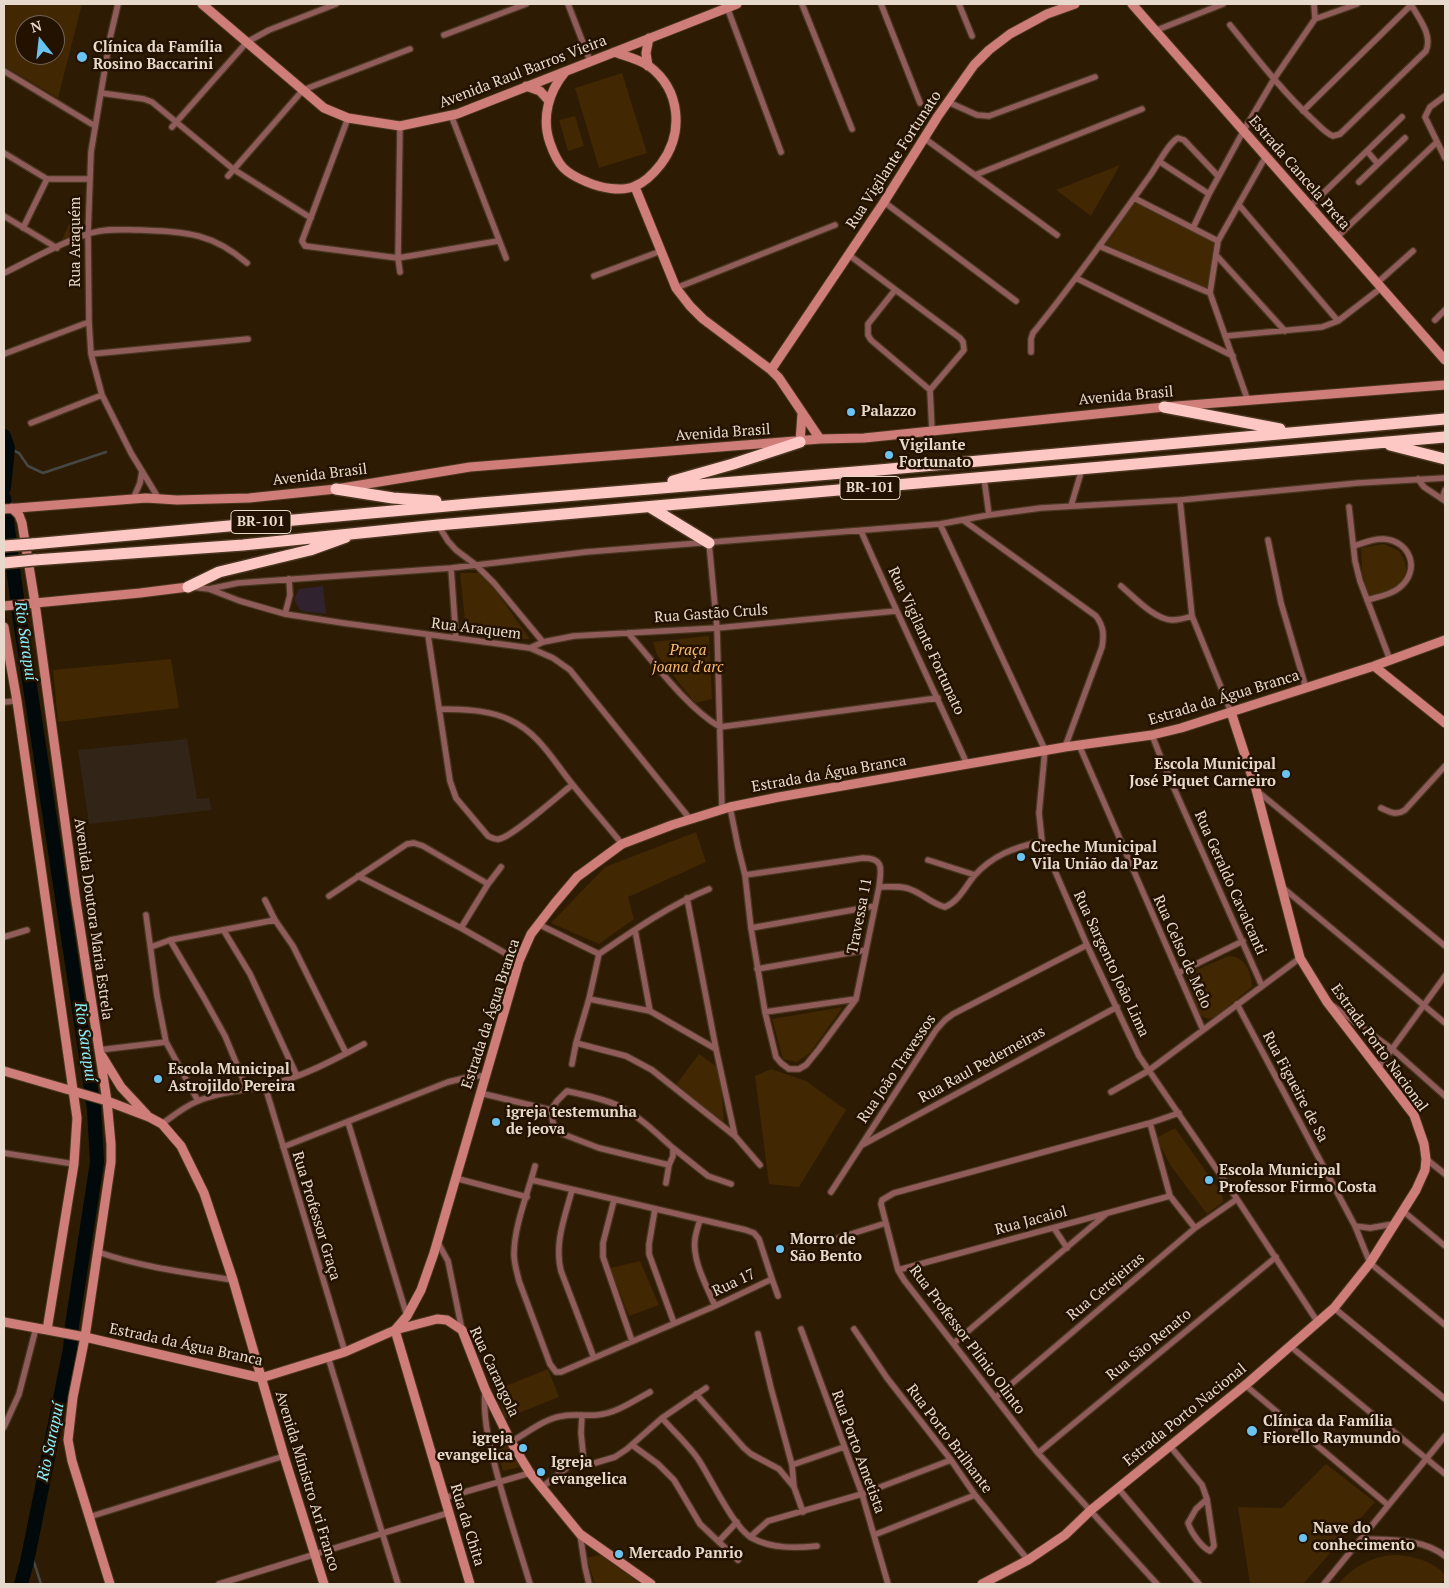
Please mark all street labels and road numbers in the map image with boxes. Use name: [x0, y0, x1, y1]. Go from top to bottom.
street label: Avenida Raul Barros Vieira: [437, 32, 609, 112]
street label: Rua Vigilante Fortunato: [843, 88, 945, 232]
street label: Estrada Cancela Preta: [1245, 112, 1353, 234]
street label: Rua Araquém: [67, 197, 85, 287]
street label: Avenida Brasil: [1078, 383, 1174, 409]
street label: Avenida Brasil: [675, 421, 771, 445]
street label: Avenida Brasil: [272, 460, 368, 490]
road number: BR-101: [840, 476, 900, 499]
road number: BR-101: [231, 511, 291, 534]
street label: Rua Vigilante Fortunato: [884, 564, 968, 718]
street label: Rua Gastão Cruls: [654, 601, 768, 627]
street label: Rua Araquem: [430, 615, 522, 643]
street label: Estrada da Água Branca: [1146, 666, 1302, 730]
street label: Estrada da Água Branca: [750, 752, 908, 796]
street label: Rua Geraldo Cavalcanti: [1190, 808, 1270, 958]
street label: Avenida Doutora Maria Estrela: [70, 817, 116, 1021]
street label: Travessa 11: [844, 876, 876, 956]
street label: Rua Sargento João Lima: [1069, 888, 1153, 1040]
street label: Rua Celso de Melo: [1149, 893, 1215, 1011]
street label: Estrada da Água Branca: [458, 937, 524, 1091]
street label: Estrada Porto Nacional: [1327, 981, 1431, 1115]
street label: Rua João Travessos: [854, 1011, 940, 1127]
street label: Rua Raul Pederneiras: [916, 1023, 1048, 1107]
street label: Rua Figueire de Sa: [1258, 1029, 1332, 1145]
street label: Rua Professor Graça: [288, 1149, 344, 1283]
street label: Rua Jacaiol: [993, 1203, 1069, 1239]
street label: Rua Cerejeiras: [1064, 1249, 1148, 1325]
street label: Rua Professor Plínio Olinto: [905, 1262, 1029, 1418]
street label: Rua 17: [710, 1265, 758, 1301]
street label: Rua São Renato: [1103, 1305, 1195, 1385]
street label: Estrada da Água Branca: [108, 1320, 264, 1370]
street label: Rua Carangola: [465, 1324, 523, 1420]
street label: Estrada Porto Nacional: [1120, 1360, 1250, 1470]
street label: Rua Porto Brilhante: [902, 1381, 996, 1497]
street label: Rua Porto Ametista: [827, 1388, 889, 1516]
street label: Avenida Ministro Ari Franco: [271, 1389, 343, 1573]
street label: Rua da Chita: [446, 1482, 488, 1568]

